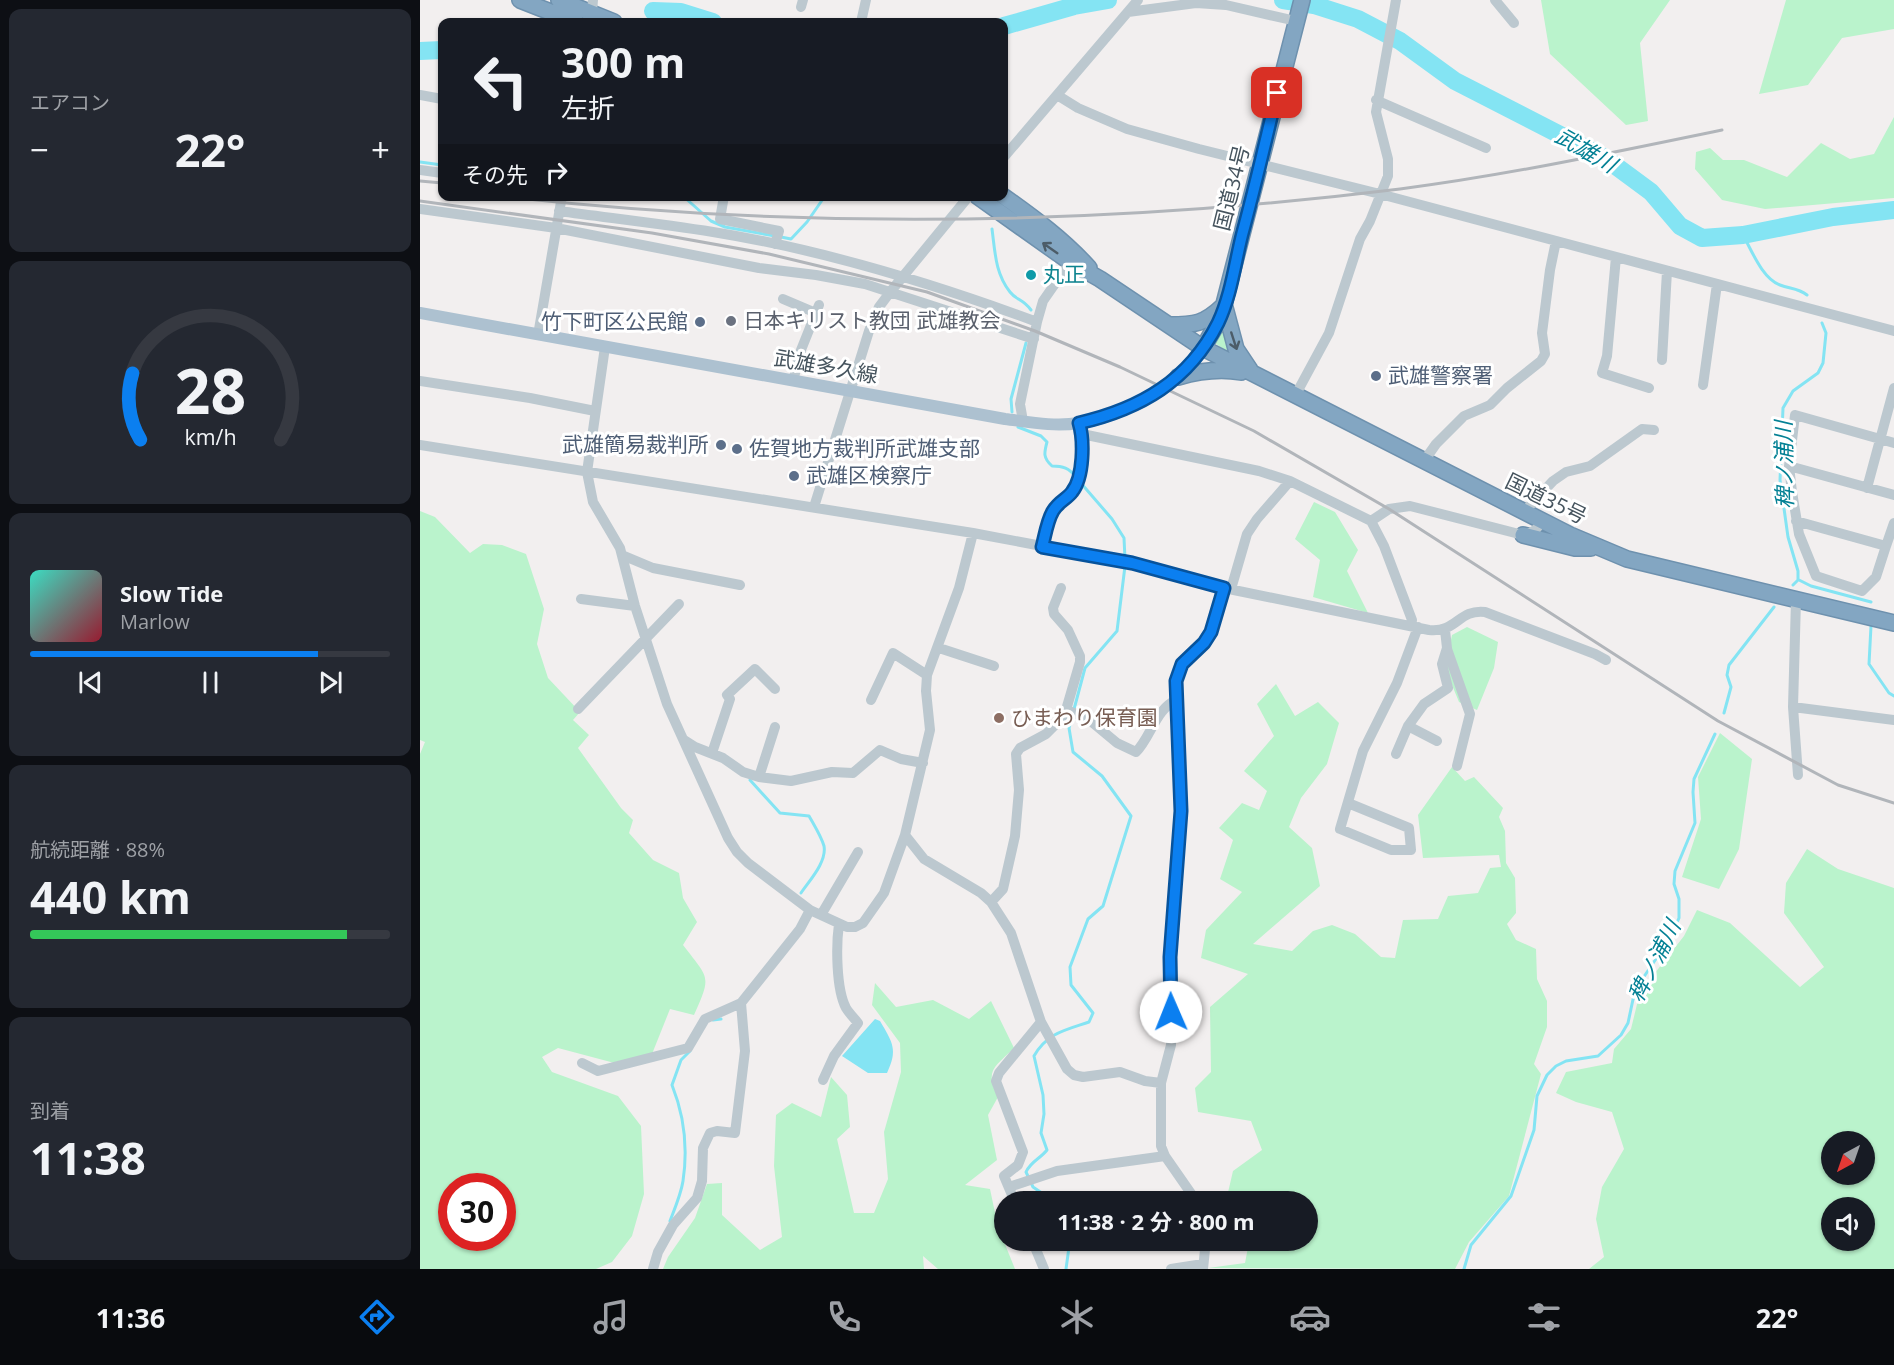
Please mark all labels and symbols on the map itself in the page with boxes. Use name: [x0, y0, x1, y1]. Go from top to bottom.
pin: [1251, 67, 1302, 118]
water label: 武雄川: [1550, 120, 1624, 180]
street label: 国道34号: [1207, 142, 1255, 233]
one-way arrow: [1042, 242, 1059, 254]
place label: 丸正: [1043, 260, 1085, 288]
marker: 丸正: [1024, 268, 1038, 282]
place label: 日本キリスト教団 武雄教会: [743, 306, 1000, 334]
place label: 竹下町区公民館: [541, 307, 688, 335]
marker: 日本キリスト教団 武雄教会: [724, 314, 738, 328]
marker: 竹下町区公民館: [693, 315, 707, 329]
one-way arrow: [1229, 331, 1240, 350]
street label: 武雄多久線: [772, 343, 880, 389]
place label: 武雄警察署: [1388, 361, 1493, 389]
marker: 武雄警察署: [1369, 369, 1383, 383]
water label: 稗ノ浦川: [1767, 419, 1799, 509]
place label: 武雄簡易裁判所: [562, 430, 709, 458]
place label: 佐賀地方裁判所武雄支部: [749, 434, 980, 462]
marker: 武雄簡易裁判所: [714, 438, 728, 452]
marker: 佐賀地方裁判所武雄支部: [730, 442, 744, 456]
place label: 武雄区検察庁: [806, 461, 932, 489]
street label: 国道35号: [1501, 466, 1592, 530]
marker: 武雄区検察庁: [787, 469, 801, 483]
place label: ひまわり保育園: [1011, 703, 1158, 731]
marker: ひまわり保育園: [992, 711, 1006, 725]
water label: 稗ノ浦川: [1620, 913, 1687, 1007]
position arrow: [1139, 980, 1203, 1044]
north arrow: [1821, 1131, 1875, 1185]
speed limit sign: 30: [438, 1173, 516, 1251]

